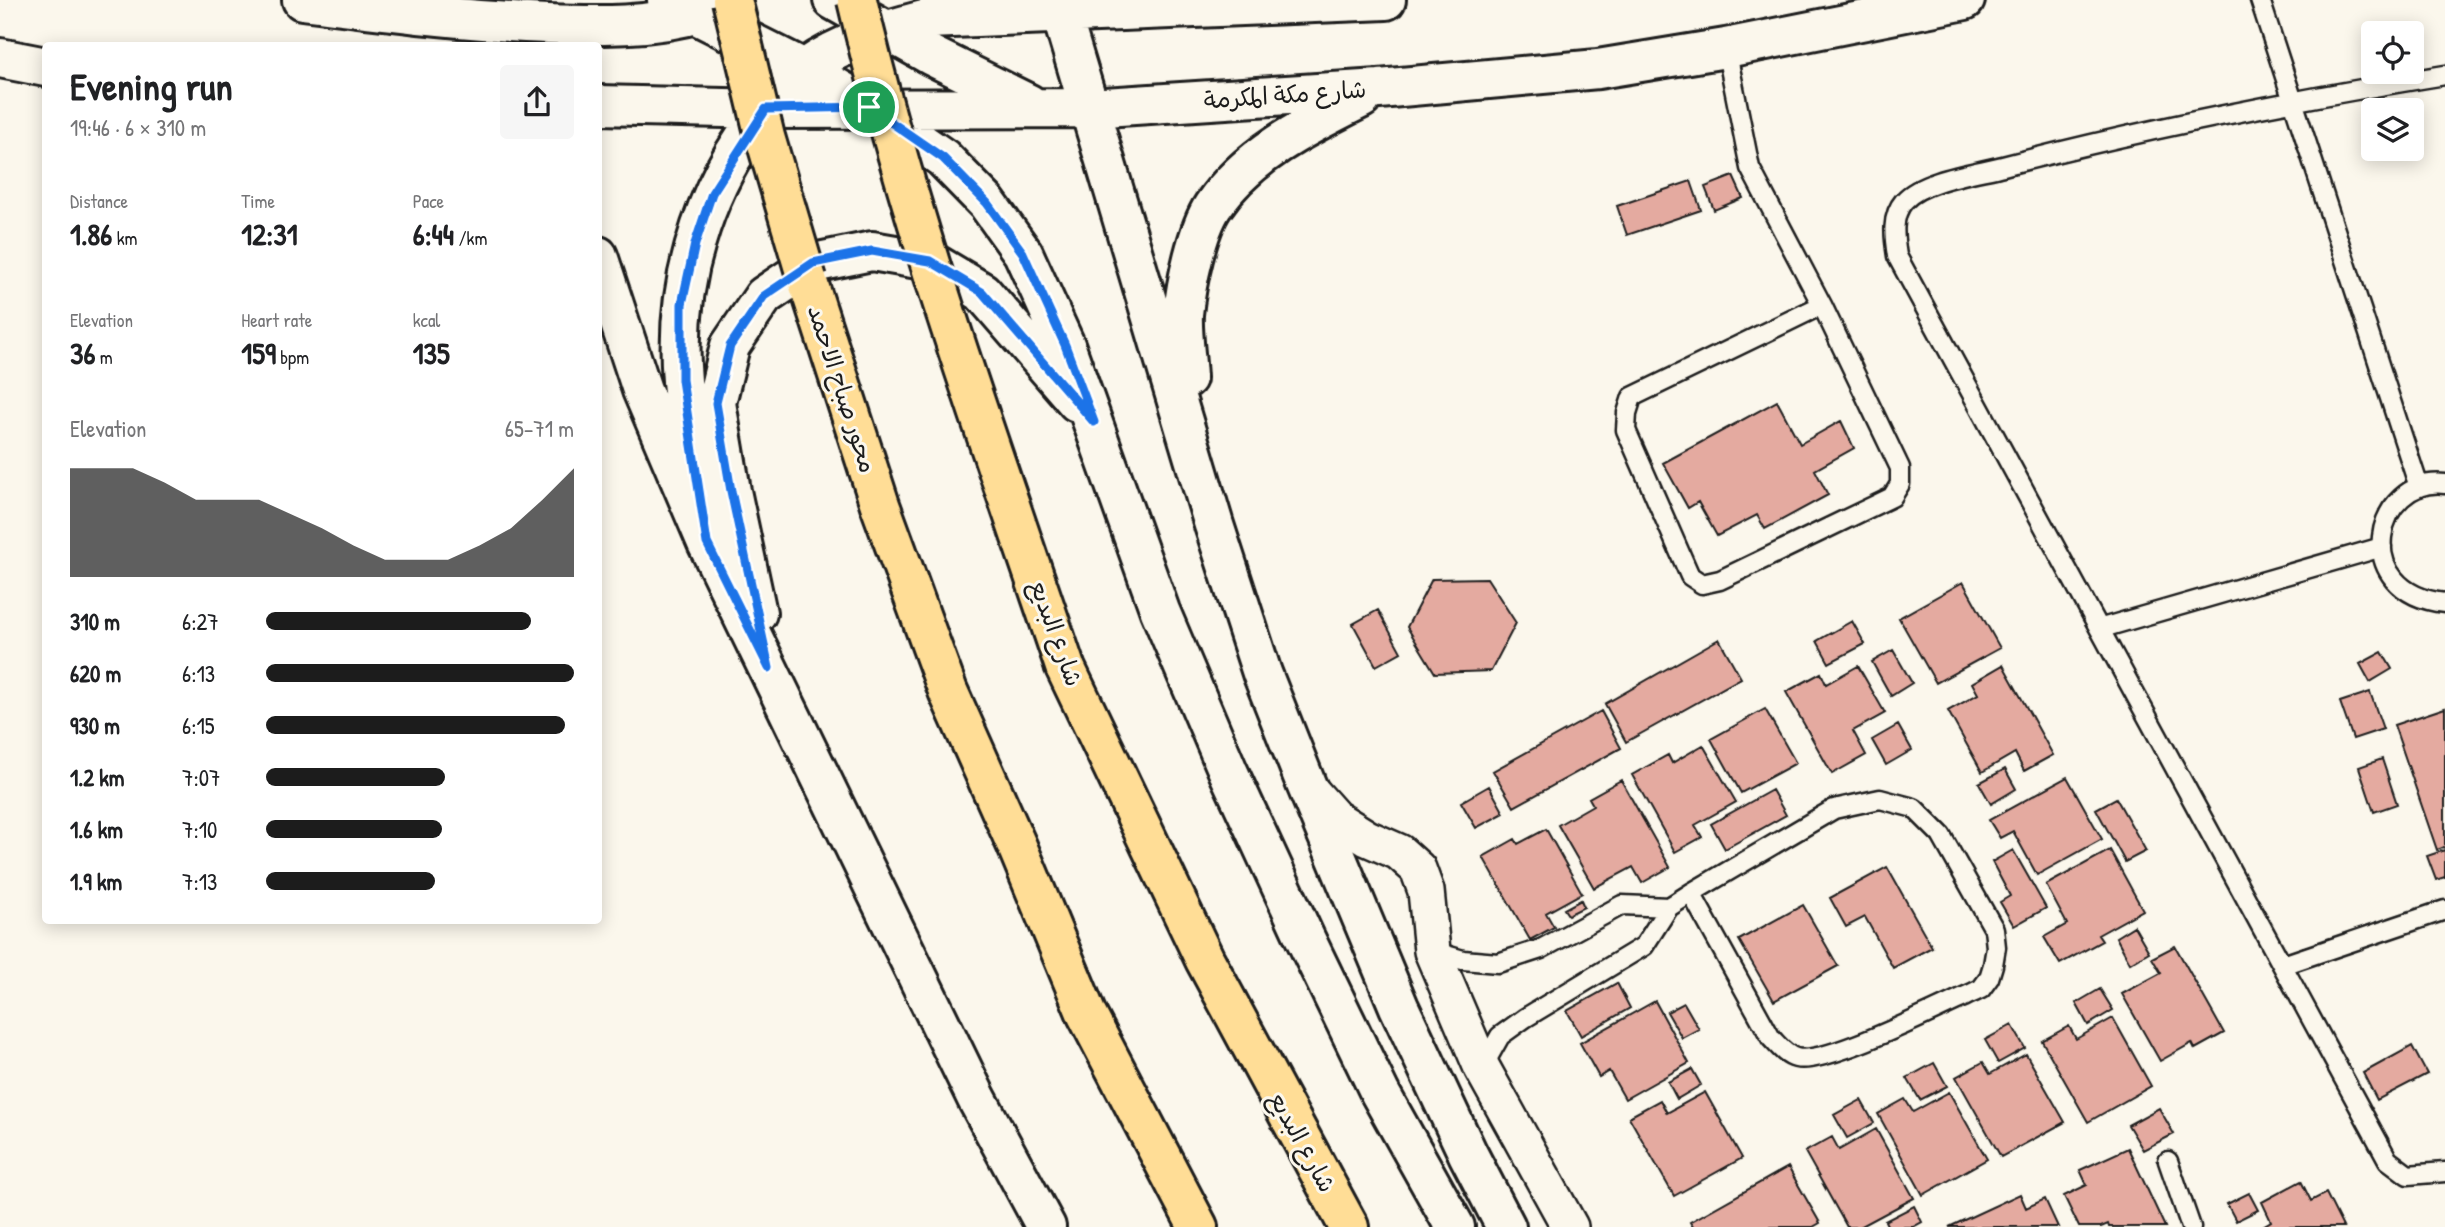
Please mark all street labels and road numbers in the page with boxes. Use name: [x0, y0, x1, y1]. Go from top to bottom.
street label: شارع مكة المكرمة: [1202, 72, 1368, 118]
street label: محور صباح الاحمد: [800, 301, 885, 477]
street label: شارع البديع: [1021, 575, 1091, 691]
street label: شارع البديع: [1260, 1085, 1344, 1199]

